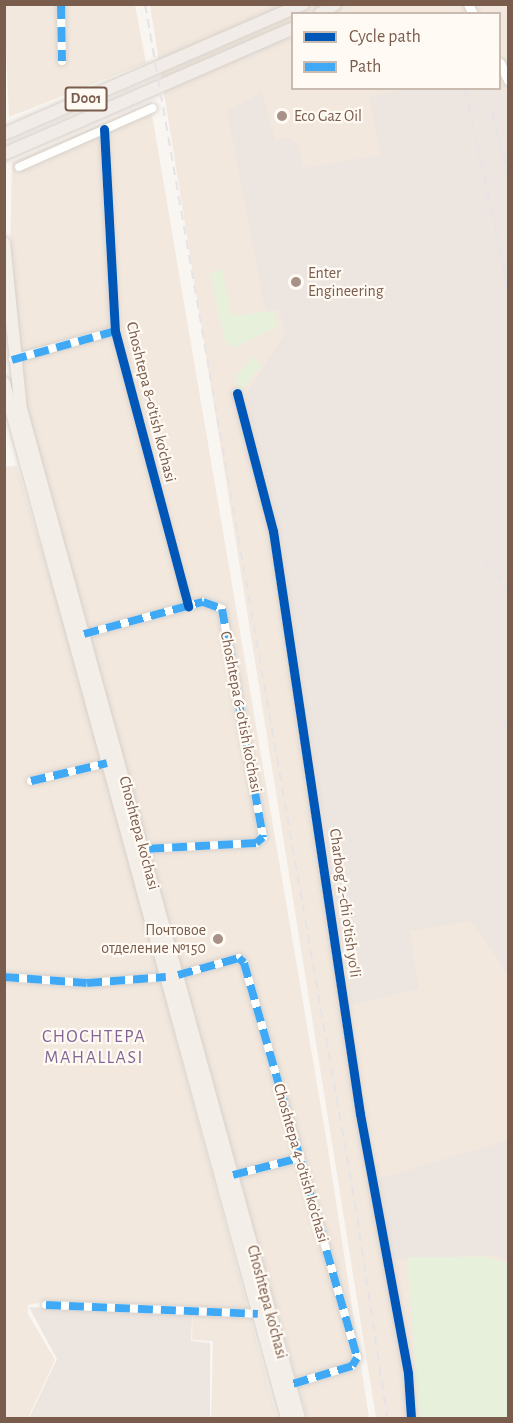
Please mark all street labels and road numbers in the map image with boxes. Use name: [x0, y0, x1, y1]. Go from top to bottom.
road number: D001: [64, 87, 109, 111]
street label: Choshtepa 8-o'tish ko'chasi: [122, 320, 180, 484]
street label: Choshtepa 6-o'tish ko'chasi: [216, 629, 266, 795]
street label: Choshtepa ko'chasi: [115, 774, 163, 892]
street label: Charbog' 2-chi o'tish yo'li: [325, 827, 365, 979]
street label: Choshtepa 4-o'tish ko'chasi: [269, 1081, 333, 1245]
street label: Choshtepa ko'chasi: [243, 1243, 291, 1361]

